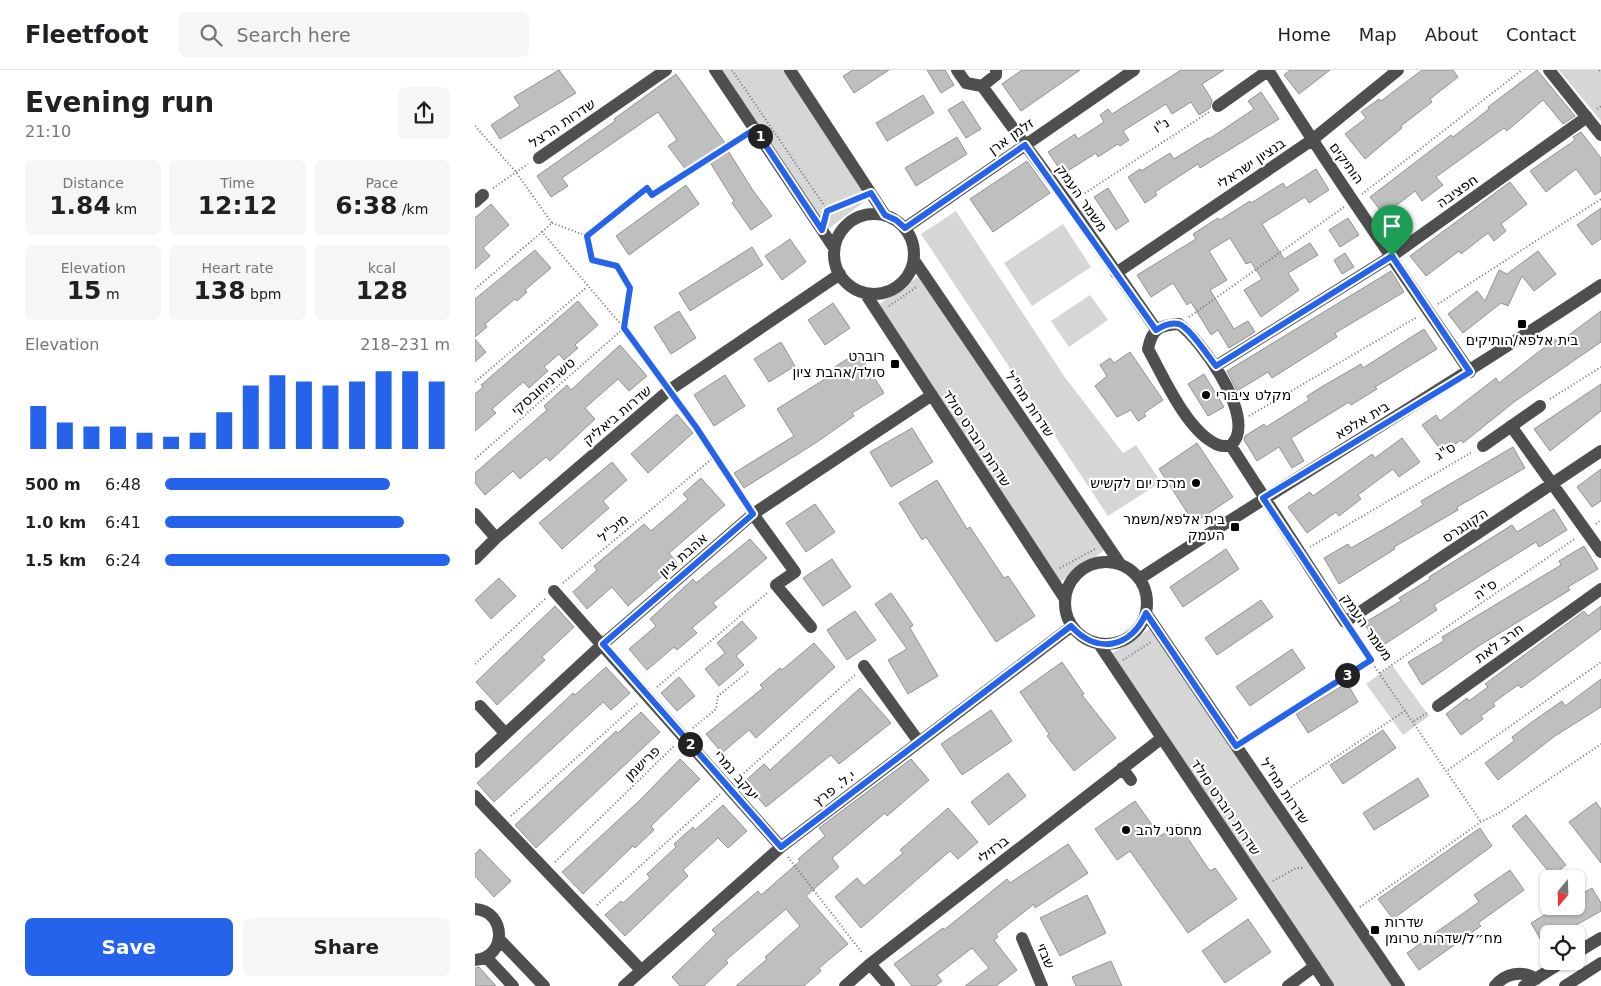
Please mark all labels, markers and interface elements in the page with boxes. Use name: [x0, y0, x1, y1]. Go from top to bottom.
search box: [179, 12, 529, 57]
text: Fleetfoot: [25, 21, 149, 49]
icon: search: [197, 21, 225, 49]
text: Search here: [237, 24, 351, 46]
text: Home: [1278, 24, 1331, 45]
text: Map: [1359, 24, 1397, 45]
text: About: [1425, 24, 1478, 45]
text: Contact: [1506, 24, 1576, 45]
text: Evening run: [25, 86, 214, 119]
button: share: [398, 87, 450, 139]
street label: שדרות הרצל: [526, 95, 598, 151]
street label: נ"ו: [1150, 114, 1172, 136]
street label: זלמן ארן: [985, 115, 1037, 157]
text: 21:10: [25, 122, 71, 141]
pin: 1: [747, 124, 773, 148]
text: 1: [756, 128, 765, 144]
street label: בנציון ישראלי: [1214, 134, 1288, 192]
street label: הותיקים: [1327, 139, 1367, 187]
street label: משמר העמק: [1053, 161, 1111, 235]
street label: חפציבה: [1433, 171, 1481, 211]
text: Distance: [63, 175, 124, 191]
text: Time: [220, 175, 255, 191]
text: Pace: [365, 175, 398, 191]
text: 1.84: [49, 191, 111, 220]
text: 12:12: [198, 191, 277, 220]
text: 6:38: [335, 191, 397, 220]
text: km: [111, 201, 137, 217]
text: /km: [397, 201, 428, 217]
pin: [1371, 205, 1413, 256]
icon: arrive: [1378, 212, 1406, 240]
text: Elevation: [61, 260, 126, 276]
text: Heart rate: [202, 260, 273, 276]
text: kcal: [368, 260, 396, 276]
text: 15: [67, 276, 102, 305]
text: 138: [193, 276, 246, 305]
text: 128: [356, 276, 408, 305]
text: m: [102, 286, 120, 302]
text: bpm: [246, 286, 282, 302]
marker: בית אלפא/הותיקים: [1516, 318, 1528, 330]
place label: בית אלפא/הותיקים: [1466, 332, 1578, 348]
text: Elevation: [25, 335, 99, 354]
text: 218–231 m: [360, 335, 450, 354]
place label: רוברט סולד/אהבת ציון: [792, 348, 885, 380]
street label: טשרניחובסקי: [508, 354, 578, 418]
marker: רוברט סולד/אהבת ציון: [889, 358, 901, 370]
street label: שדרות מח"ל: [1002, 368, 1058, 440]
street label: שדרות ביאליק: [579, 382, 655, 448]
street label: שדרות רוברט סולד: [940, 386, 1014, 490]
place label: מקלט ציבורי: [1216, 387, 1291, 403]
marker: מקלט ציבורי: [1200, 389, 1212, 401]
street label: בית אלפא: [1332, 398, 1392, 442]
street label: ס"ג: [1432, 439, 1458, 463]
text: 500 m: [25, 475, 81, 494]
text: 6:48: [105, 475, 141, 494]
place label: מרכז יום לקשיש: [1090, 475, 1186, 491]
marker: מרכז יום לקשיש: [1190, 477, 1202, 489]
street label: הקונגרס: [1439, 504, 1491, 546]
street label: מיכ"ל: [595, 511, 631, 545]
place label: בית אלפא/משמר העמק: [1123, 511, 1225, 543]
text: 1.0 km: [25, 513, 86, 532]
text: 6:41: [105, 513, 141, 532]
marker: בית אלפא/משמר העמק: [1229, 521, 1241, 533]
street label: אהבת ציון: [655, 530, 711, 580]
text: 1.5 km: [25, 551, 86, 570]
text: 6:24: [105, 551, 141, 570]
street label: ס"ה: [1470, 575, 1500, 603]
street label: משמר העמק: [1338, 590, 1396, 664]
street label: חרב לאת: [1472, 620, 1526, 666]
pin: 3: [1335, 662, 1359, 688]
text: 3: [1343, 667, 1352, 683]
pin: 2: [677, 732, 703, 756]
text: 2: [686, 736, 695, 752]
street label: פרישמן: [621, 742, 663, 784]
street label: יעקב נמרי: [711, 747, 763, 803]
street label: שדרות מח"ל: [1257, 755, 1313, 827]
street label: שדרות רוברט סולד: [1188, 756, 1264, 858]
street label: י.ל. פרץ: [810, 767, 858, 809]
place label: מחסני להב: [1136, 822, 1202, 838]
marker: מחסני להב: [1120, 824, 1132, 836]
street label: ברזילי: [974, 832, 1012, 866]
north arrow: [1540, 870, 1585, 915]
map controls: [1540, 870, 1585, 970]
place label: שדרות מח״ל/שדרות טרומן: [1385, 914, 1502, 946]
button: Save: [25, 918, 233, 976]
button: Share: [243, 918, 450, 976]
marker: שדרות מח״ל/שדרות טרומן: [1369, 924, 1381, 936]
button: locate: [1540, 925, 1585, 970]
street label: שבזי: [1034, 941, 1058, 971]

